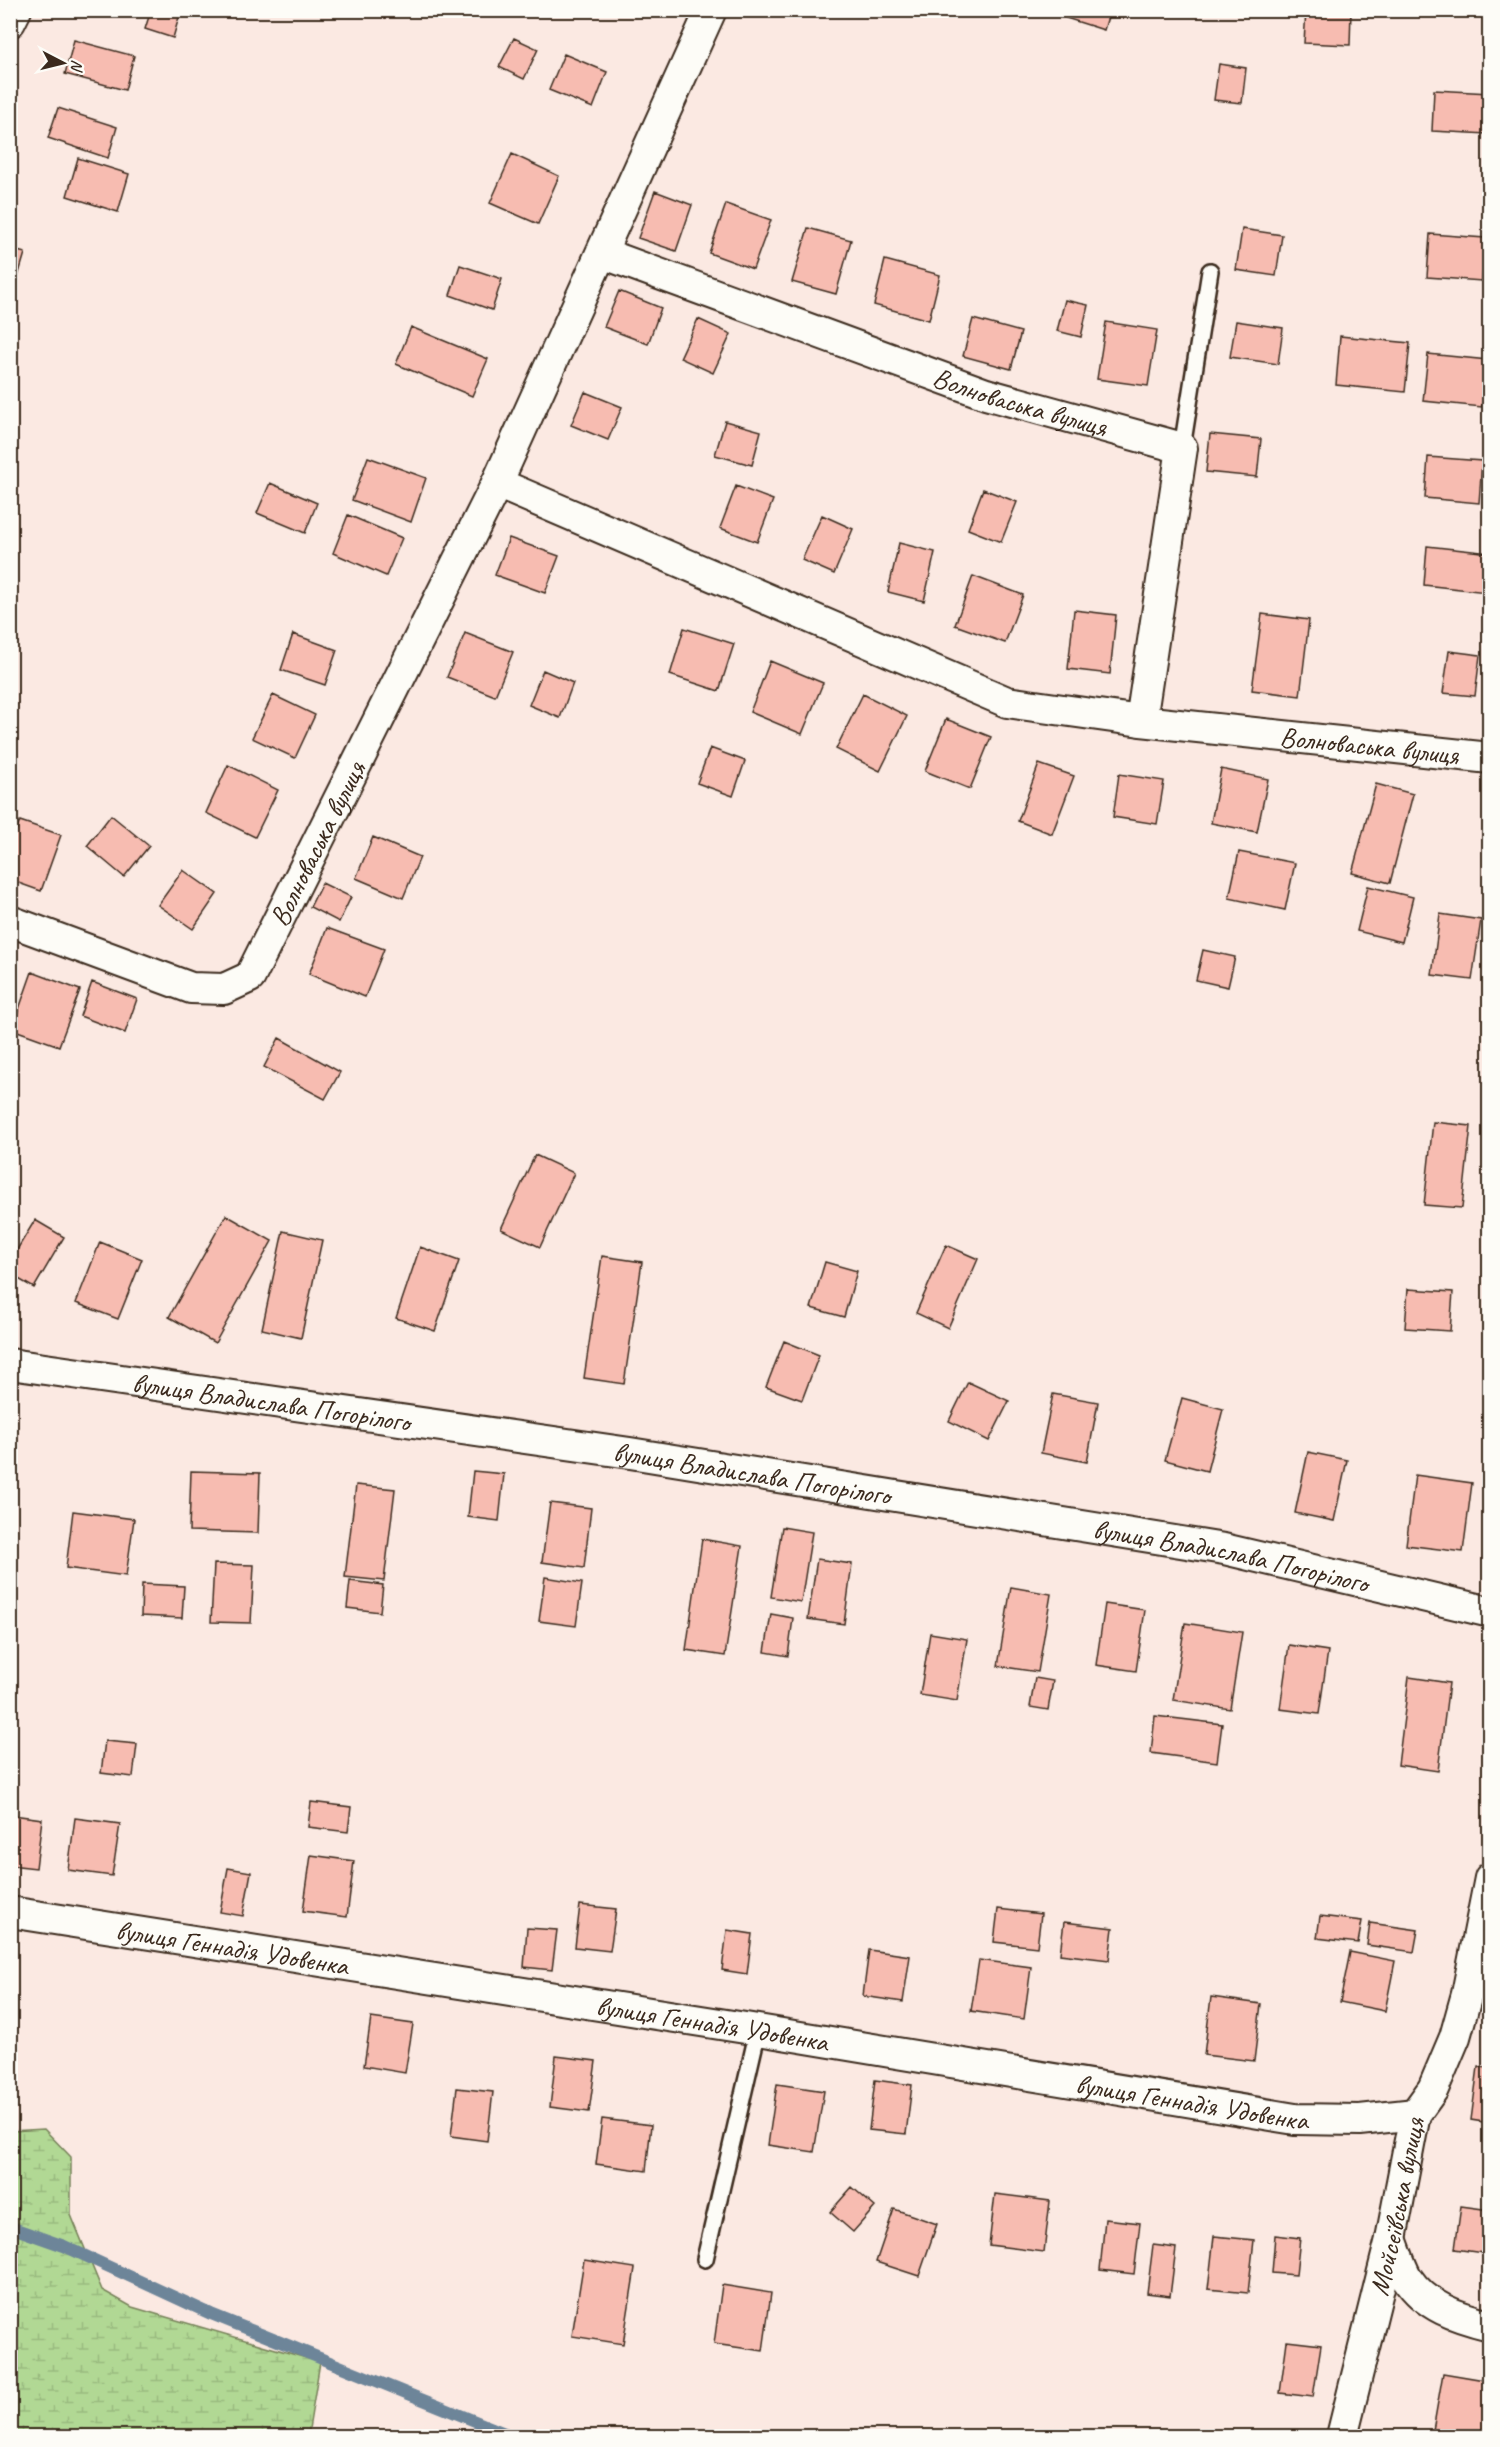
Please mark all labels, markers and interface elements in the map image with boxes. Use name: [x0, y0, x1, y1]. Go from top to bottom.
north arrow: [33, 33, 93, 93]
text: N: [66, 59, 87, 74]
street label: Волноваська вулиця: [928, 359, 1112, 444]
street label: Волноваська вулиця: [1278, 718, 1461, 772]
street label: Волноваська вулиця: [261, 754, 373, 932]
street label: вулиця Владислава Погорілого: [130, 1364, 416, 1439]
street label: вулиця Владислава Погорілого: [611, 1433, 896, 1513]
street label: вулиця Владислава Погорілого: [1091, 1511, 1375, 1601]
street label: вулиця Геннадія Удовенка: [114, 1912, 353, 1983]
street label: вулиця Геннадія Удовенка: [594, 1987, 833, 2059]
street label: вулиця Геннадія Удовенка: [1073, 2065, 1310, 2137]
street label: Мойсеївська вулиця: [1360, 2114, 1432, 2299]

